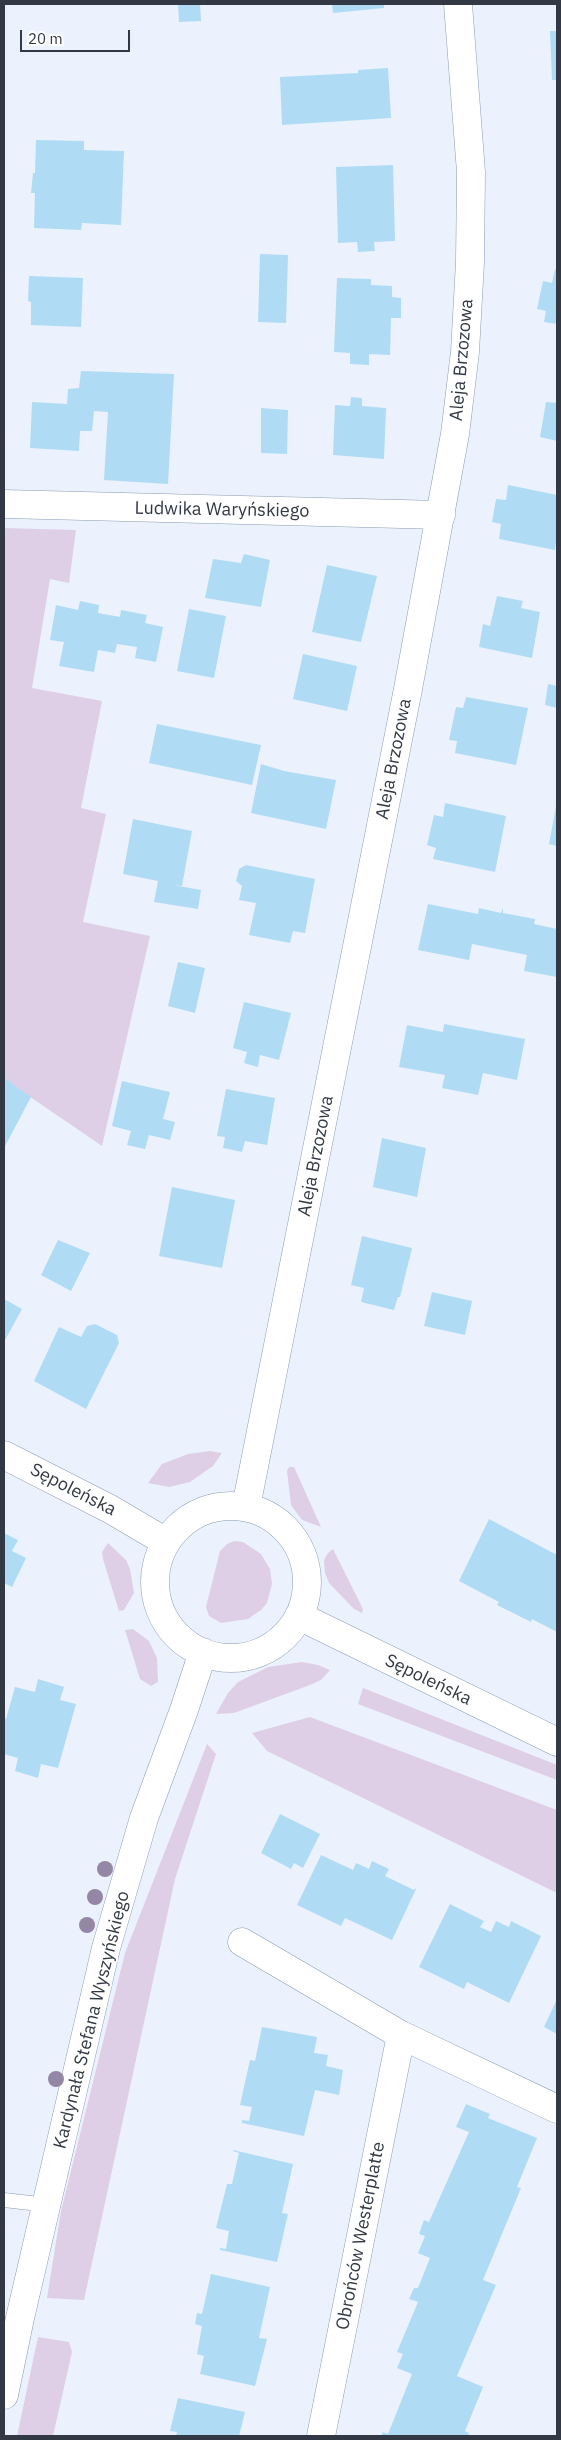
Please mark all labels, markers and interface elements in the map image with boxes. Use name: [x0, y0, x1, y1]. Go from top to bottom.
scale bar: [22, 20, 132, 52]
text: 20 m: [28, 29, 63, 48]
street label: Aleja Brzozowa: [446, 298, 478, 422]
street label: Ludwika Waryńskiego: [134, 498, 310, 522]
street label: Aleja Brzozowa: [372, 697, 416, 821]
street label: Aleja Brzozowa: [294, 1094, 338, 1218]
street label: Sępoleńska: [26, 1459, 120, 1521]
street label: Sępoleńska: [381, 1650, 475, 1710]
street label: Kardynała Stefana Wyszyńskiego: [50, 1889, 134, 2151]
street label: Obrońców Westerplatte: [332, 2140, 390, 2332]

